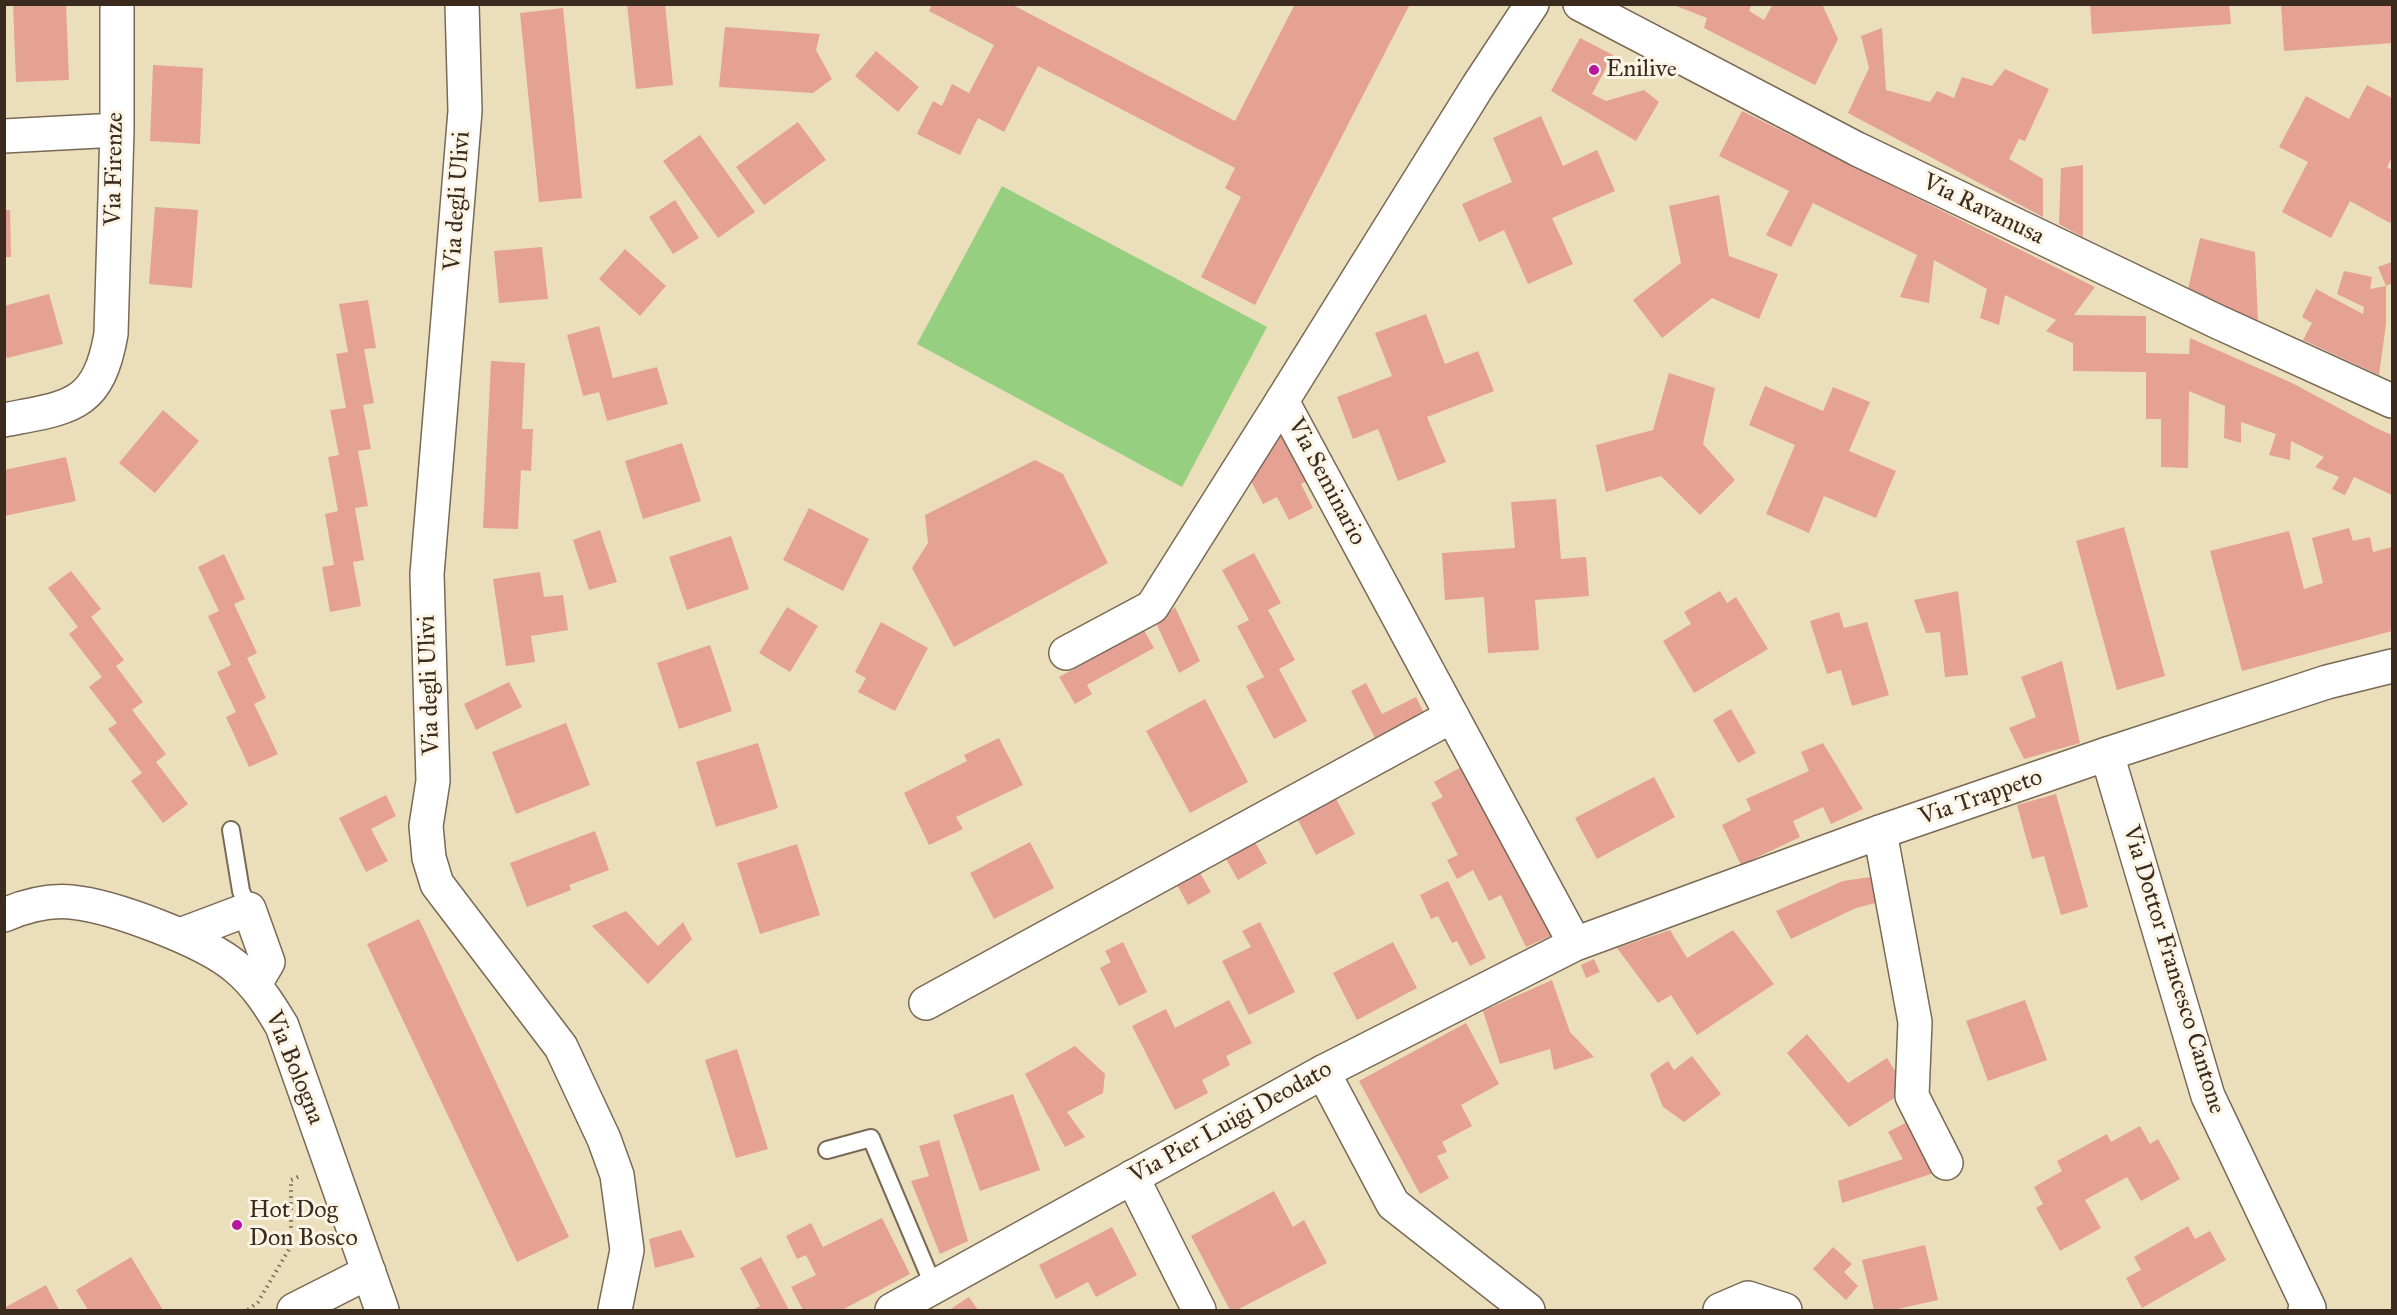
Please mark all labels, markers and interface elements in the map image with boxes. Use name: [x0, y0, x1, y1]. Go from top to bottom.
place label: Enilive: [1606, 56, 1677, 84]
marker: Enilive: [1587, 63, 1601, 77]
street label: Via Firenze: [100, 112, 130, 226]
street label: Via degli Ulivi: [439, 130, 477, 272]
street label: Via Ravanusa: [1918, 168, 2048, 252]
street label: Via Seminario: [1280, 413, 1372, 551]
street label: Via degli Ulivi: [413, 615, 447, 755]
street label: Via Trappeto: [1916, 763, 2046, 833]
street label: Via Dottor Francesco Cantone: [2115, 822, 2231, 1118]
street label: Via Bologna: [258, 1007, 330, 1129]
street label: Via Pier Luigi Deodato: [1125, 1055, 1337, 1191]
place label: Hot Dog Don Bosco: [249, 1197, 358, 1253]
marker: Hot Dog Don Bosco: [230, 1218, 244, 1232]

